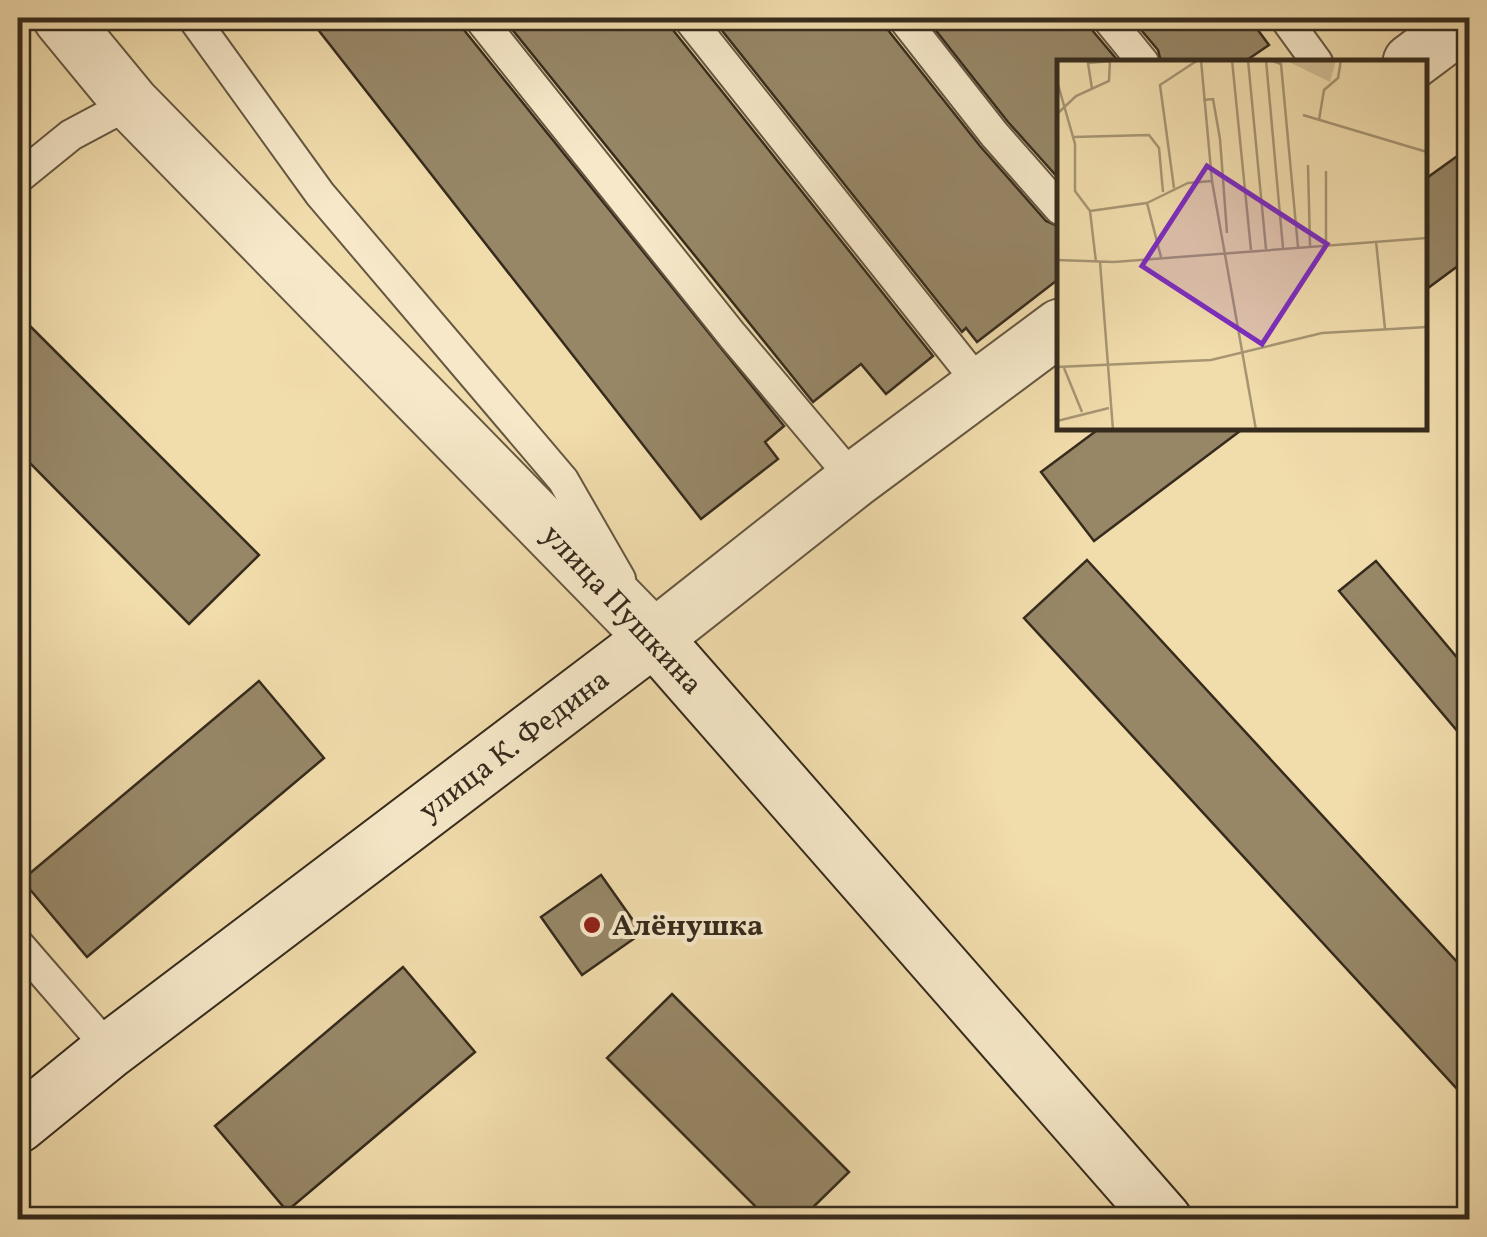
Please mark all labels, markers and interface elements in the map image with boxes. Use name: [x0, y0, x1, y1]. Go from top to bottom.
inset map: [1057, 60, 1427, 430]
street label: улица Пушкина: [531, 516, 712, 705]
street label: улица К. Федина: [411, 660, 619, 832]
place label: Алёнушка: [612, 906, 763, 948]
marker: Алёнушка: [581, 914, 603, 936]

